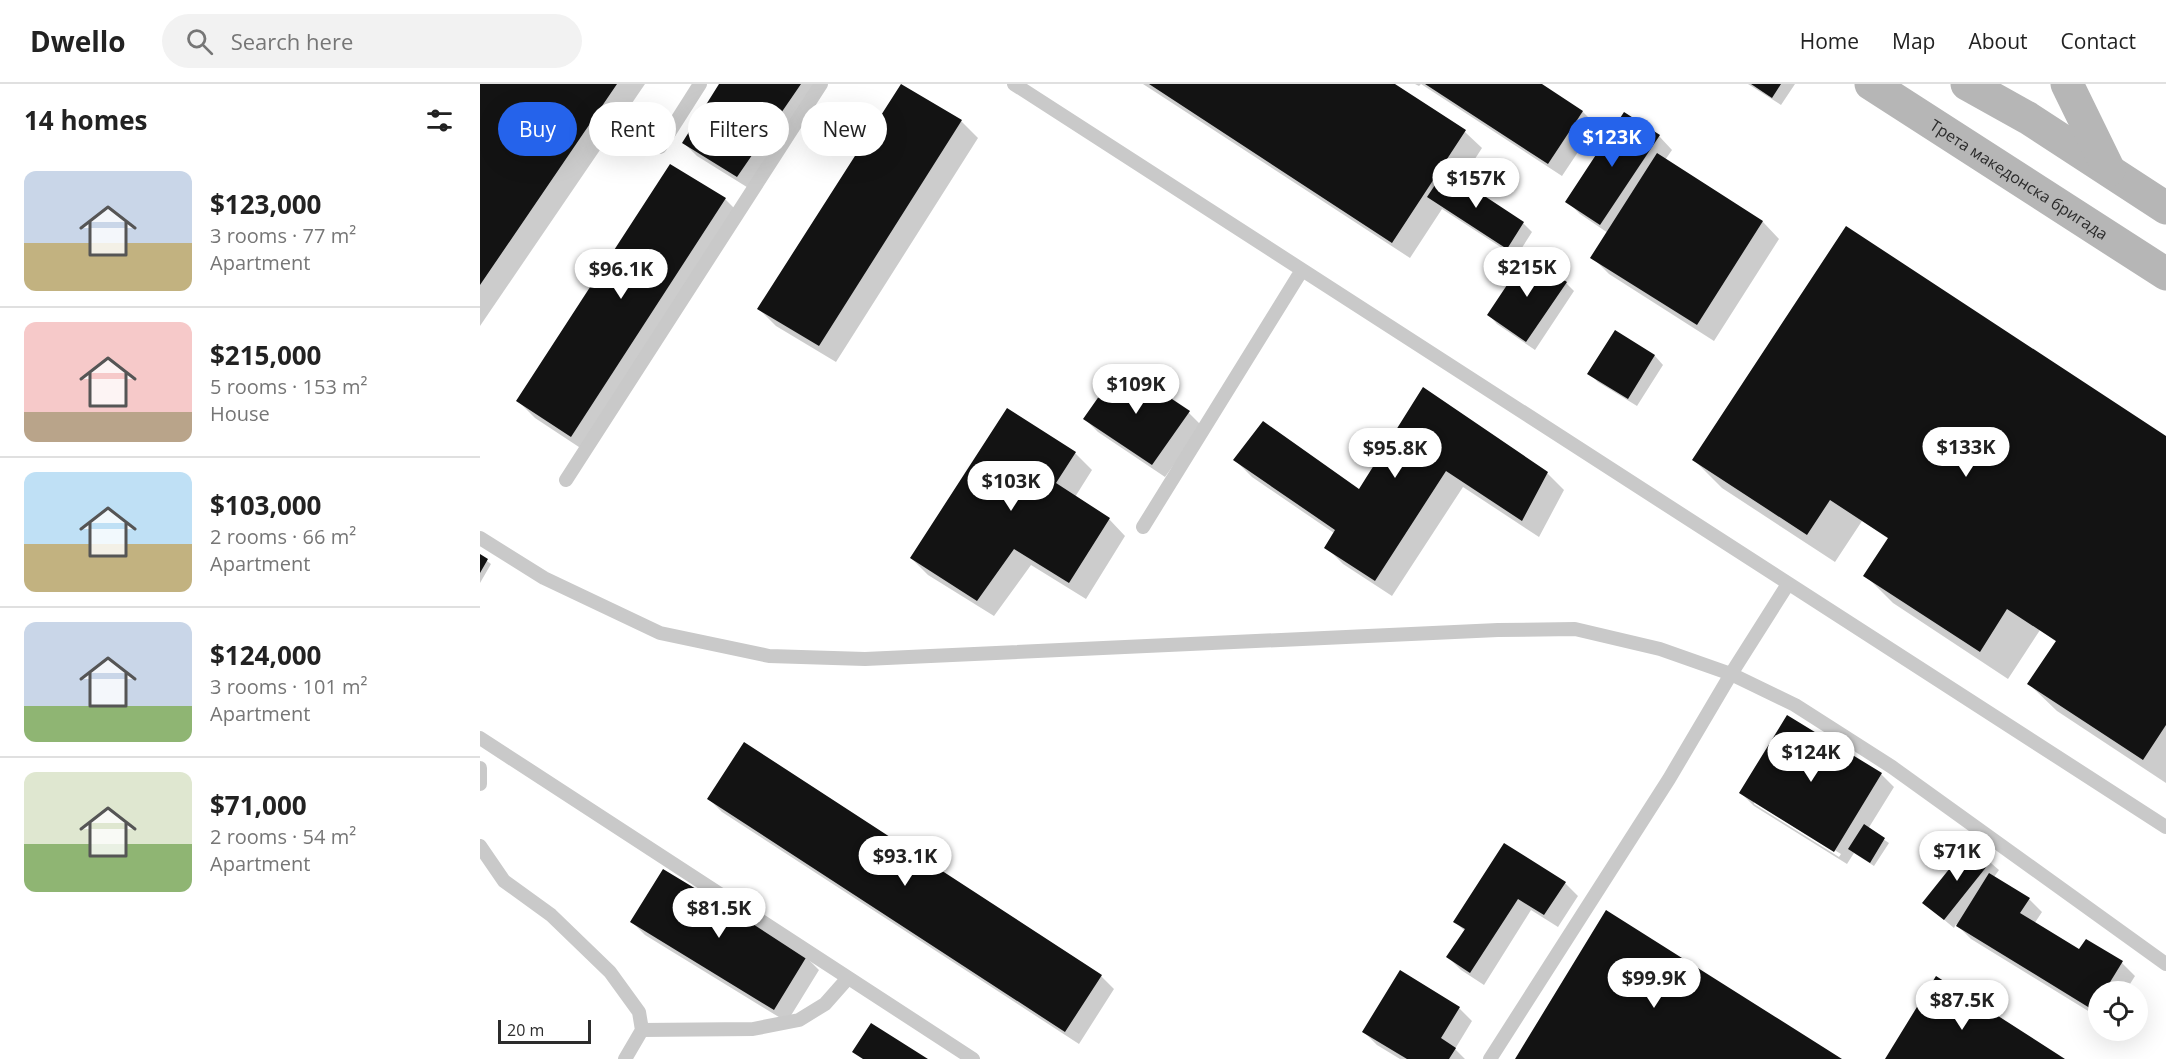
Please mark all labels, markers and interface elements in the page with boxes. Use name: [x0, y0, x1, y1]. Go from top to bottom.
search box: [162, 14, 582, 68]
text: Dwello: [30, 22, 126, 60]
icon: search: [183, 25, 216, 58]
text: Search here: [231, 26, 353, 56]
text: Home: [1800, 27, 1859, 55]
text: Map: [1892, 27, 1935, 55]
text: About: [1968, 27, 2028, 55]
text: Contact: [2061, 27, 2136, 55]
text: 14 homes: [24, 102, 148, 138]
chip: Buy: [498, 102, 577, 156]
chip: Rent: [589, 102, 676, 156]
chip: Filters: [688, 102, 789, 156]
chip: New: [801, 102, 887, 156]
icon: filters: [423, 104, 456, 137]
street label: Трета македонска бригада: [1926, 114, 2112, 245]
pin: $123K: [1570, 117, 1654, 168]
text: $123K: [1582, 123, 1642, 150]
pin: $157K: [1434, 158, 1518, 209]
text: $157K: [1446, 164, 1506, 191]
text: $123,000: [210, 186, 321, 222]
icon: home: [72, 195, 144, 267]
text: 3 rooms · 77 m²: [210, 222, 356, 249]
pin: $215K: [1485, 247, 1569, 298]
text: Apartment: [210, 249, 310, 276]
pin: $96.1K: [572, 249, 670, 300]
text: $215K: [1497, 253, 1557, 280]
text: $96.1K: [589, 255, 653, 282]
text: $215,000: [210, 337, 321, 373]
icon: home: [72, 346, 144, 418]
pin: $109K: [1094, 364, 1178, 415]
text: $109K: [1106, 370, 1166, 397]
text: 5 rooms · 153 m²: [210, 373, 368, 400]
text: House: [210, 400, 270, 427]
pin: $133K: [1924, 427, 2008, 478]
pin: $95.8K: [1346, 428, 1444, 479]
text: $133K: [1936, 433, 1996, 460]
text: $95.8K: [1363, 434, 1427, 461]
pin: $103K: [969, 461, 1053, 512]
text: $103K: [981, 467, 1041, 494]
text: $103,000: [210, 487, 321, 523]
icon: home: [72, 496, 144, 568]
text: 2 rooms · 66 m²: [210, 523, 356, 550]
text: Apartment: [210, 550, 310, 577]
text: $124,000: [210, 637, 321, 673]
icon: home: [72, 646, 144, 718]
text: 3 rooms · 101 m²: [210, 673, 368, 700]
text: Apartment: [210, 700, 310, 727]
pin: $124K: [1769, 732, 1853, 783]
text: $124K: [1781, 738, 1841, 765]
text: $71,000: [210, 787, 307, 823]
icon: home: [72, 796, 144, 868]
text: 2 rooms · 54 m²: [210, 823, 356, 850]
pin: $71K: [1921, 831, 1993, 882]
pin: $93.1K: [856, 836, 954, 887]
text: $71K: [1933, 837, 1981, 864]
text: $93.1K: [873, 842, 937, 869]
text: Apartment: [210, 850, 310, 877]
pin: $81.5K: [670, 888, 768, 939]
text: $81.5K: [687, 894, 751, 921]
pin: $99.9K: [1605, 958, 1703, 1009]
text: $99.9K: [1622, 964, 1686, 991]
pin: $87.5K: [1913, 980, 2011, 1031]
map controls: [2088, 981, 2148, 1041]
button: locate: [2088, 981, 2148, 1041]
text: $87.5K: [1930, 986, 1994, 1013]
scale bar: [498, 1017, 591, 1044]
text: 20 m: [507, 1019, 544, 1041]

